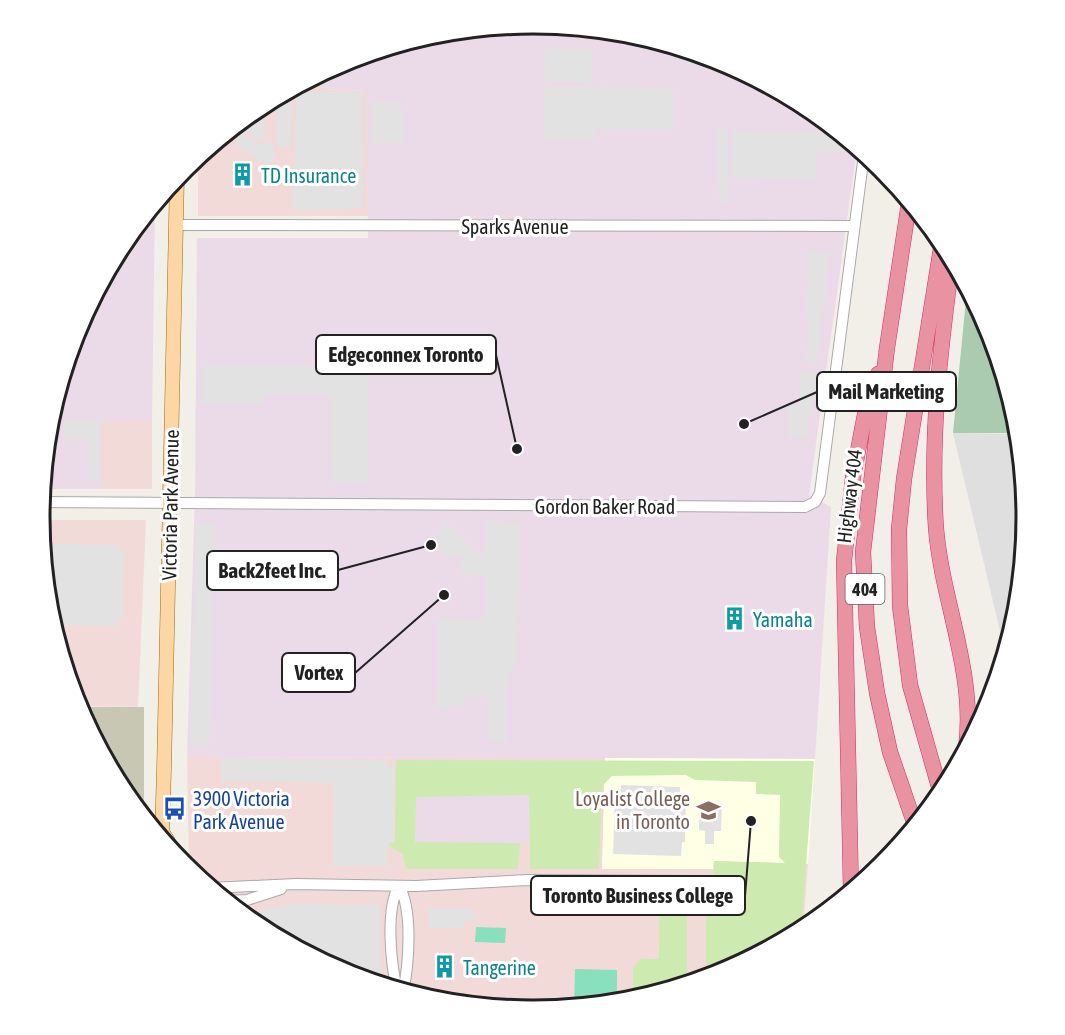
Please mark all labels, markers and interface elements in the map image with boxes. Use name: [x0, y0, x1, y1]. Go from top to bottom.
building icon: TD Insurance: [230, 162, 256, 188]
place label: TD Insurance: [261, 164, 356, 187]
street label: Sparks Avenue: [461, 215, 569, 238]
callout: Edgeconnex Toronto: [316, 335, 496, 374]
text: Edgeconnex Toronto: [328, 342, 484, 366]
callout: Mail Marketing: [817, 372, 956, 411]
text: Mail Marketing: [828, 379, 945, 403]
street label: Victoria Park Avenue: [157, 429, 183, 581]
street label: Highway 404: [832, 448, 866, 544]
street label: Gordon Baker Road: [535, 495, 675, 518]
callout: Back2feet Inc.: [207, 551, 338, 590]
text: Back2feet Inc.: [218, 558, 326, 582]
road number: 404: [846, 574, 884, 604]
building icon: Yamaha: [722, 606, 748, 632]
place label: Yamaha: [753, 608, 813, 631]
callout: Vortex: [282, 653, 355, 692]
text: Vortex: [293, 660, 344, 684]
place label: 3900 Victoria Park Avenue: [193, 787, 290, 833]
place label: Loyalist College in Toronto: [575, 787, 690, 833]
bus stop icon: 3900 Victoria Park Avenue: [162, 796, 188, 822]
school or university icon: Loyalist College in Toronto: [695, 797, 721, 823]
callout: Toronto Business College: [531, 876, 745, 915]
text: Toronto Business College: [543, 883, 733, 907]
building icon: Tangerine: [432, 954, 458, 980]
place label: Tangerine: [463, 956, 536, 979]

